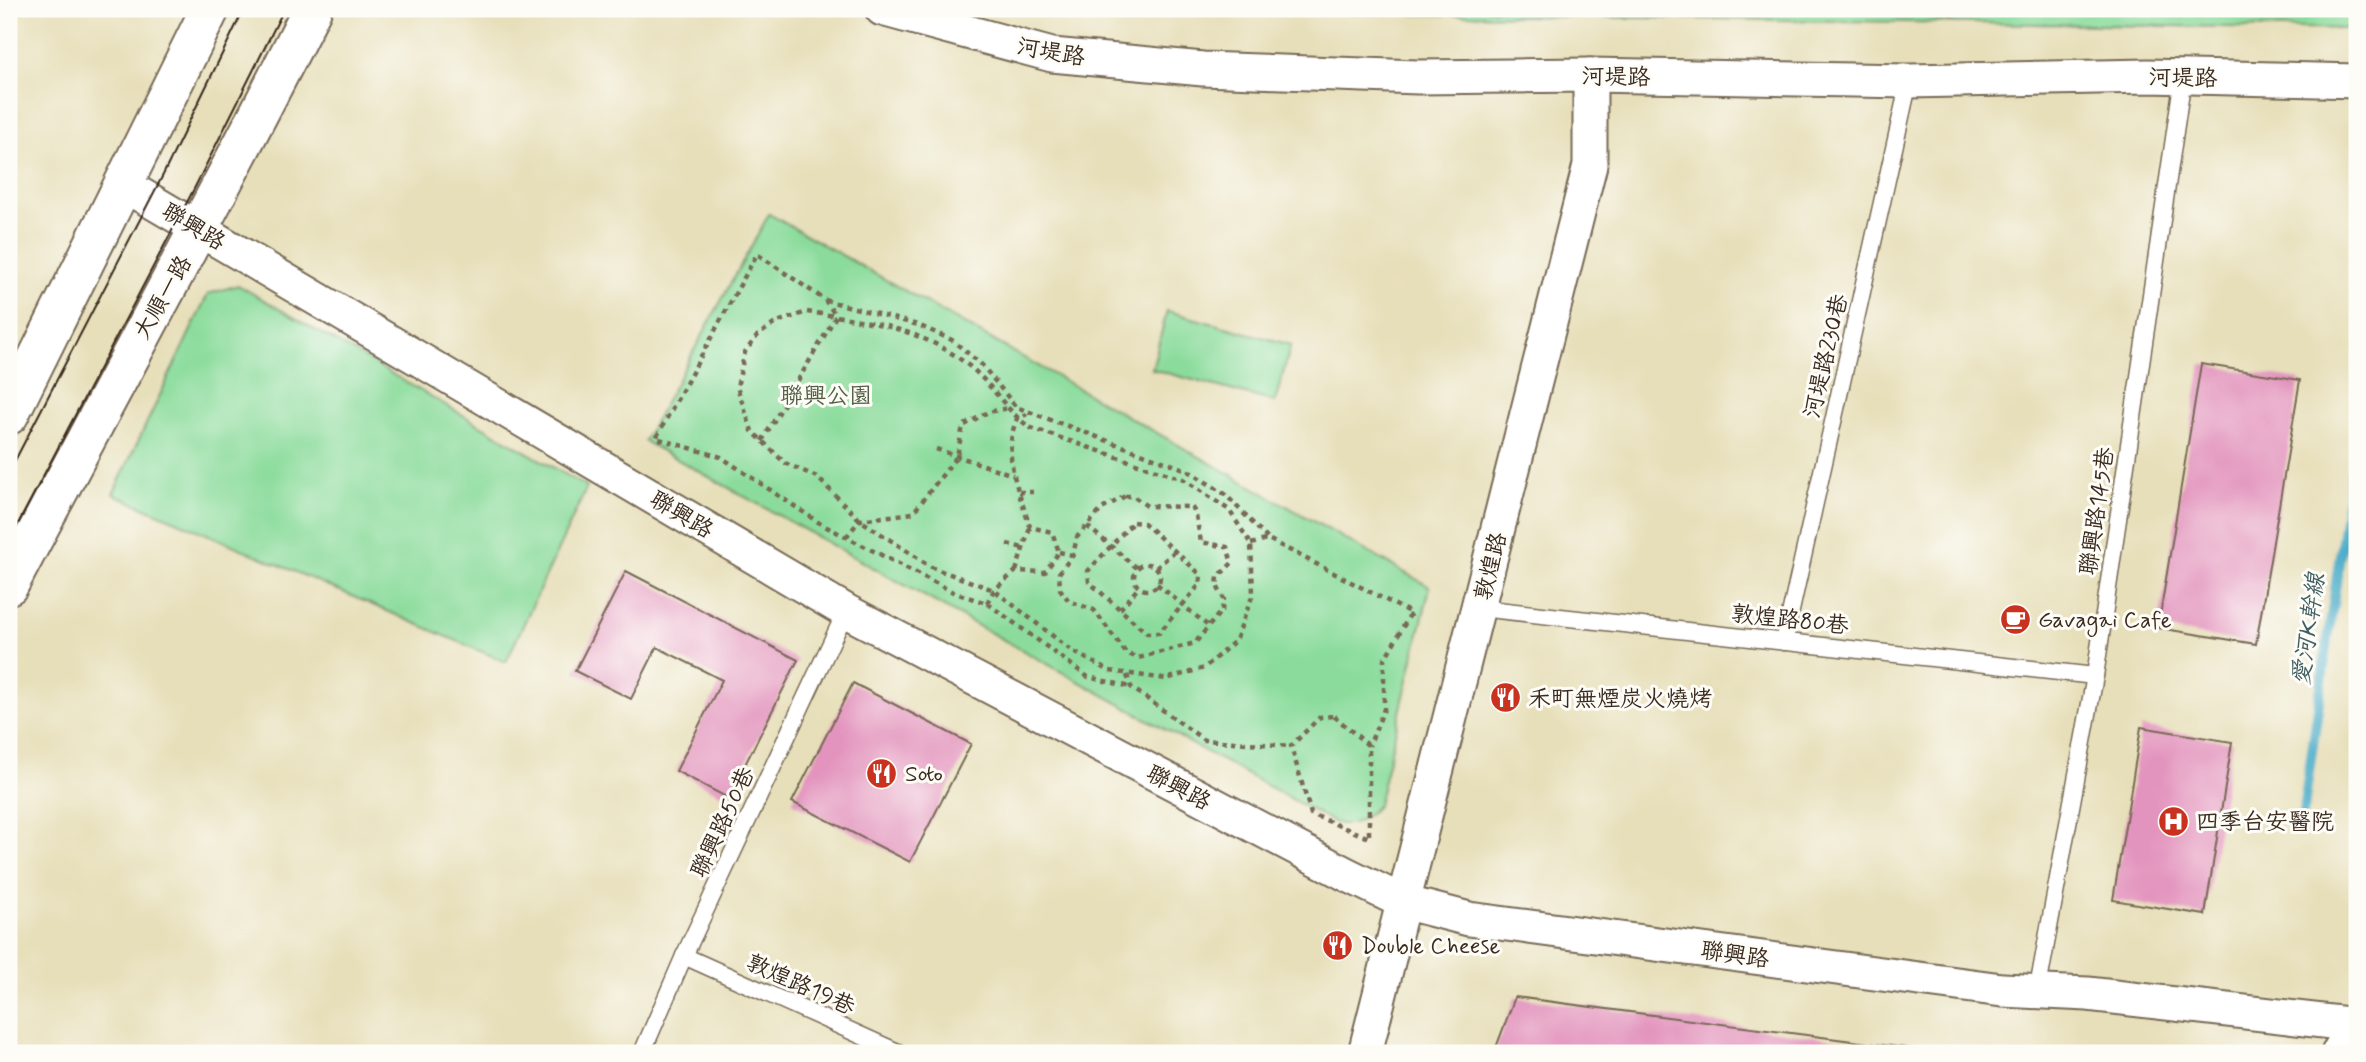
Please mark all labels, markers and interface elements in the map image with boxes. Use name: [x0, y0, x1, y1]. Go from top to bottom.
street label: 河堤路: [1014, 32, 1087, 74]
street label: 河堤路: [1581, 62, 1651, 94]
street label: 河堤路: [2148, 63, 2218, 95]
street label: 聯興路: [156, 197, 230, 258]
street label: 大順一路: [128, 251, 200, 345]
street label: 河堤路230巷: [1798, 290, 1856, 422]
park label: 聯興公園: [780, 382, 872, 412]
street label: 聯興路145巷: [2074, 444, 2122, 577]
street label: 聯興路: [644, 485, 718, 546]
street label: 敦煌路: [1469, 529, 1515, 604]
water label: 愛河K幹線: [2286, 569, 2333, 687]
street label: 敦煌路80巷: [1729, 600, 1851, 642]
cafe icon: Gavagai Cafe: [1998, 602, 2032, 636]
place label: Gavagai Cafe: [2038, 606, 2172, 638]
restaurant icon: 禾町無煙炭火燒烤: [1488, 681, 1522, 715]
place label: 禾町無煙炭火燒烤: [1528, 685, 1712, 715]
restaurant icon: Soto: [865, 756, 899, 790]
street label: 聯興路: [1141, 759, 1216, 818]
place label: Soto: [905, 760, 943, 790]
street label: 聯興路50巷: [685, 762, 763, 883]
hospital icon: 四季台安醫院: [2156, 804, 2190, 838]
place label: 四季台安醫院: [2196, 808, 2334, 838]
restaurant icon: Double Cheese: [1321, 928, 1355, 962]
place label: Double Cheese: [1361, 932, 1500, 962]
street label: 聯興路: [1698, 936, 1771, 976]
street label: 敦煌路19巷: [741, 949, 860, 1024]

